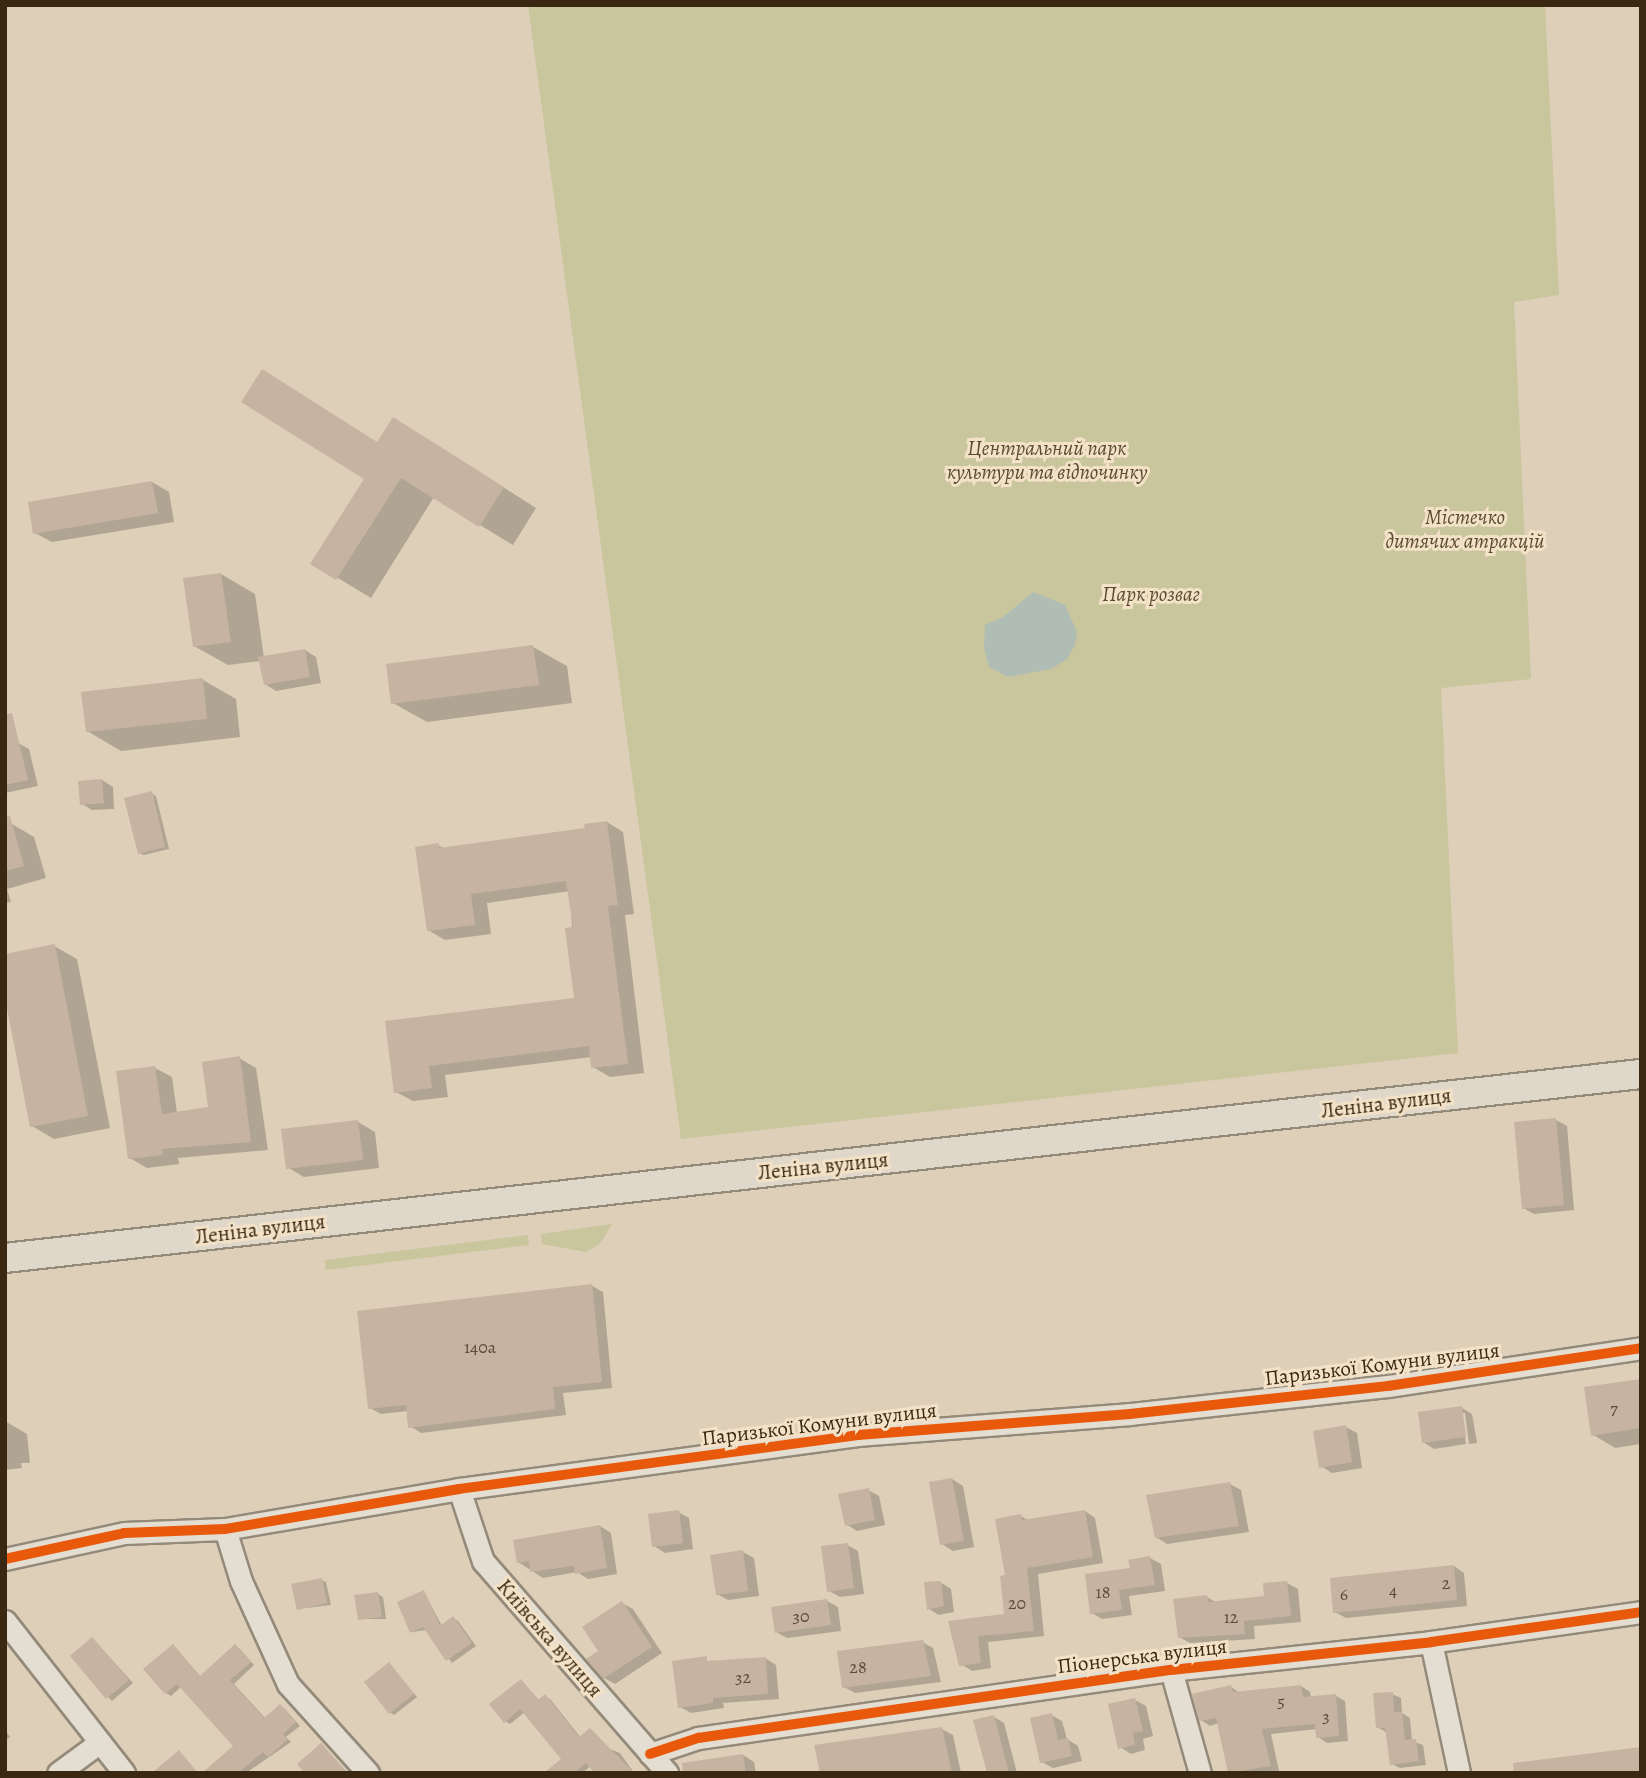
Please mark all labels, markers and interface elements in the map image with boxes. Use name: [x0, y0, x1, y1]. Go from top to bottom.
park label: Центральний парк культури та відпочинку: [947, 435, 1147, 485]
park label: Містечко дитячих атракцій: [1385, 504, 1545, 554]
park label: Парк розваг: [1102, 581, 1200, 607]
street label: Леніна вулиця: [1319, 1083, 1453, 1123]
street label: Леніна вулиця: [757, 1147, 889, 1185]
street label: Леніна вулиця: [193, 1209, 327, 1249]
house number: 140а: [464, 1336, 496, 1358]
street label: Паризької Комуни вулиця: [1263, 1337, 1501, 1391]
street label: Паризької Комуни вулиця: [700, 1397, 938, 1451]
house number: 7: [1610, 1397, 1618, 1419]
house number: 2: [1442, 1572, 1450, 1594]
street label: Київська вулиця: [492, 1574, 608, 1702]
house number: 4: [1389, 1579, 1397, 1601]
house number: 18: [1096, 1581, 1110, 1603]
house number: 6: [1340, 1583, 1348, 1605]
house number: 20: [1008, 1592, 1026, 1614]
house number: 30: [792, 1605, 810, 1627]
house number: 12: [1224, 1606, 1238, 1628]
street label: Піонерська вулиця: [1056, 1633, 1228, 1679]
house number: 28: [849, 1656, 867, 1678]
house number: 32: [735, 1666, 751, 1688]
house number: 5: [1277, 1690, 1285, 1712]
house number: 3: [1322, 1705, 1330, 1727]

